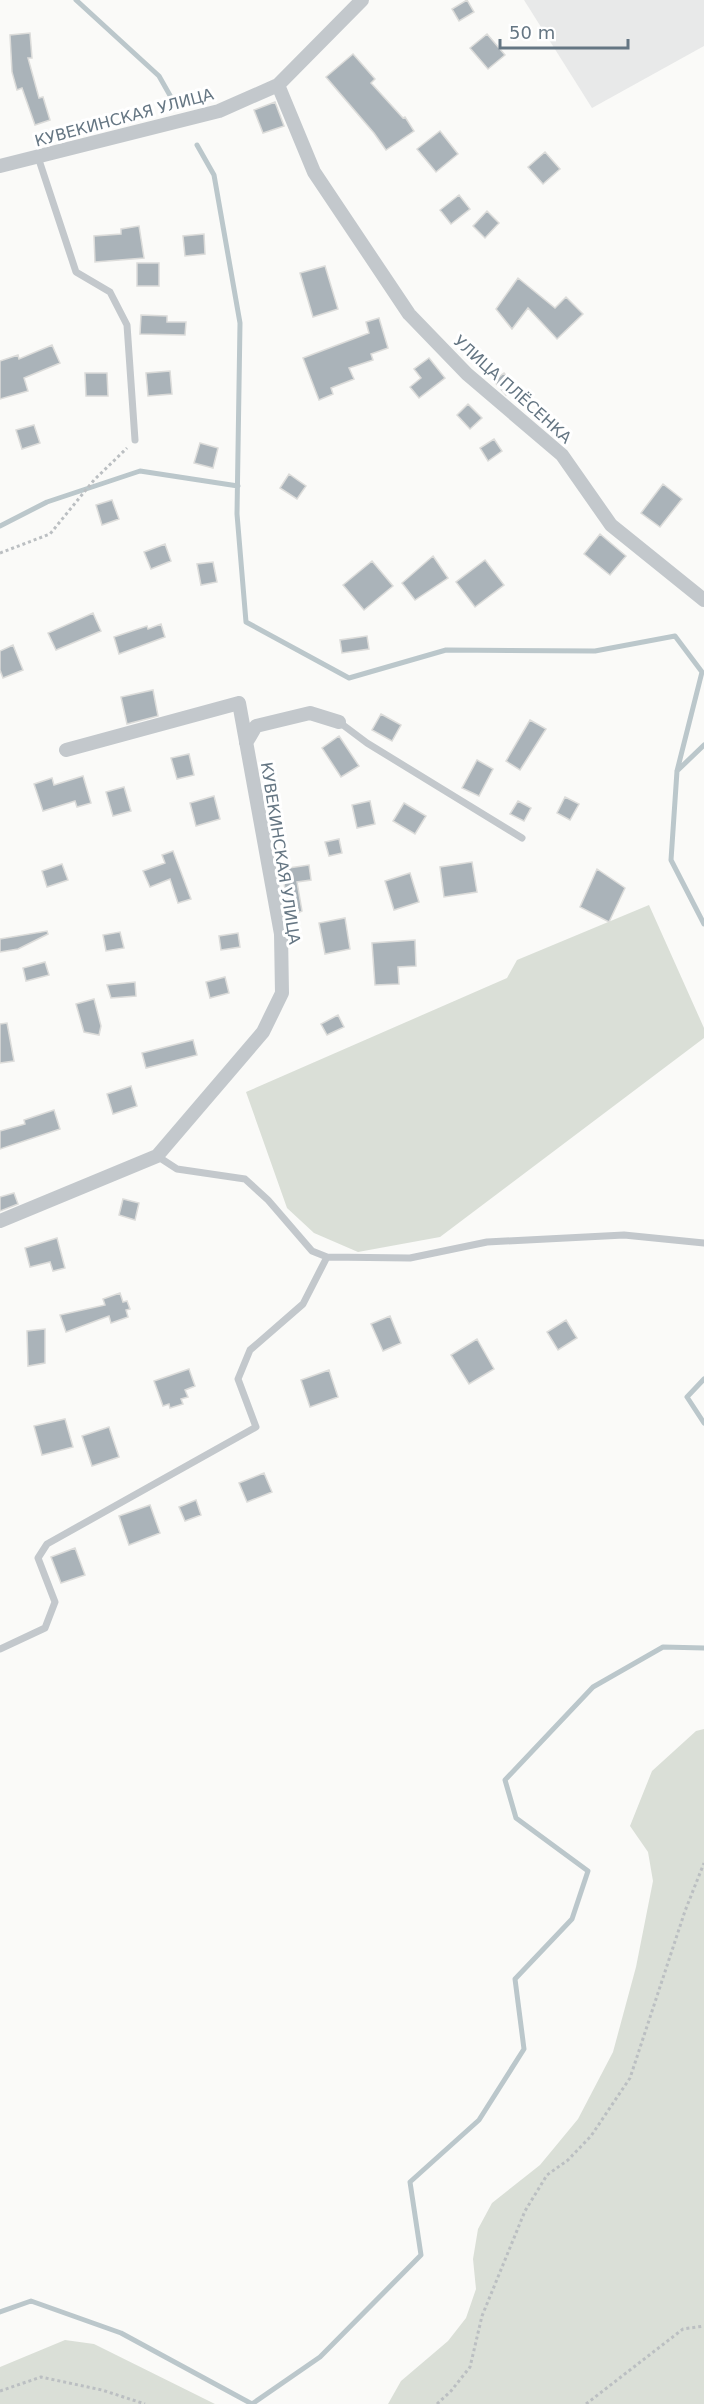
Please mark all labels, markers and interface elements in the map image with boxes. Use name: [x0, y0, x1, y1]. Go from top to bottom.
scale bar: [500, 12, 628, 50]
text: 50 m: [509, 22, 555, 43]
street label: КУВЕКИНСКАЯ УЛИЦА: [33, 84, 216, 151]
street label: УЛИЦА ПЛЁСЕНКА: [450, 331, 576, 447]
street label: КУВЕКИНСКАЯ УЛИЦА: [257, 761, 304, 946]

